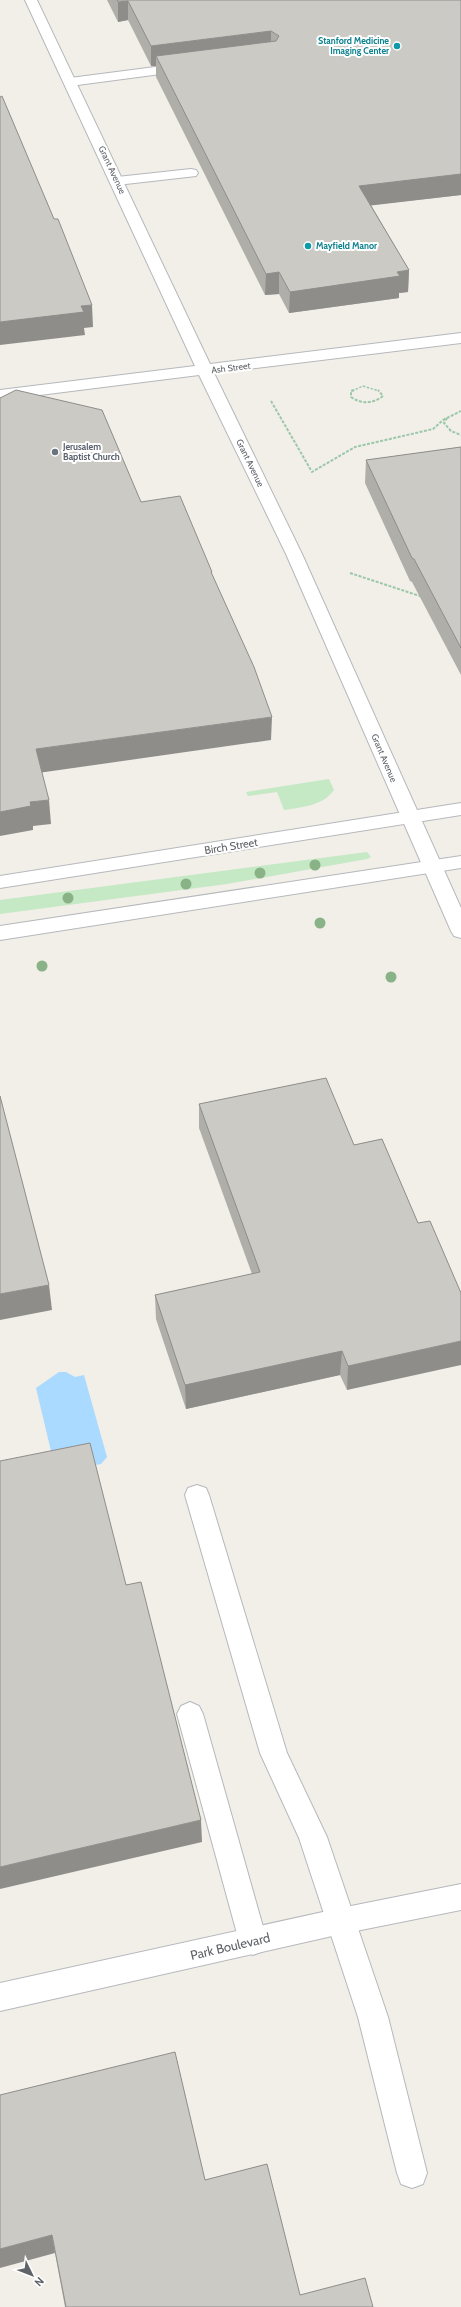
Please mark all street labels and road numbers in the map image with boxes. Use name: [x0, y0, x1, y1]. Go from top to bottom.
street label: Grant Avenue: [97, 144, 129, 196]
street label: Ash Street: [211, 360, 251, 375]
street label: Grant Avenue: [234, 437, 267, 489]
street label: Grant Avenue: [369, 732, 400, 784]
street label: Birch Street: [203, 835, 259, 857]
street label: Park Boulevard: [189, 1929, 271, 1963]

